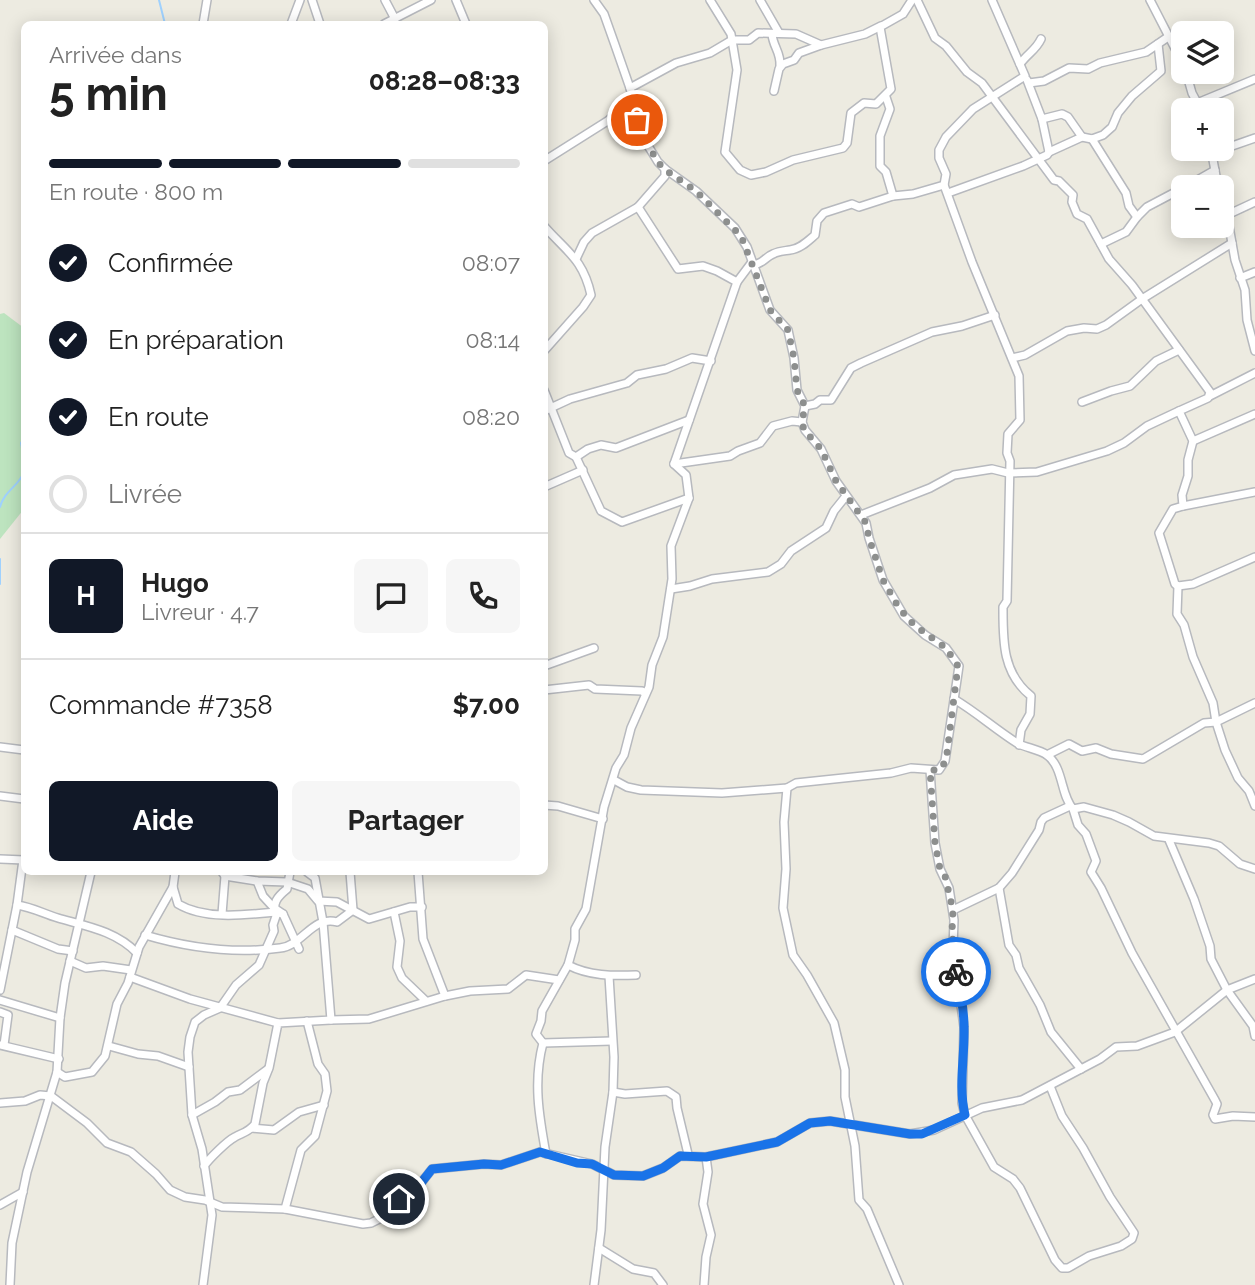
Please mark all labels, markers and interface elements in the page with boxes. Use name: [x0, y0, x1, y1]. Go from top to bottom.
map controls: [1171, 21, 1234, 238]
button: layers: [1171, 21, 1234, 84]
text: Arrivée dans: [49, 41, 182, 68]
text: 08:28–08:33: [369, 66, 520, 96]
text: 5 min: [49, 67, 168, 121]
pin: [607, 90, 667, 150]
button: +: [1171, 98, 1234, 161]
icon: bag: [618, 101, 656, 139]
button: −: [1171, 175, 1234, 238]
text: En route · 800 m: [49, 178, 223, 205]
icon: check: [49, 244, 87, 282]
text: Confirmée: [108, 248, 233, 278]
text: 08:07: [462, 249, 520, 276]
icon: check: [49, 321, 87, 359]
text: En préparation: [108, 325, 284, 355]
text: 08:14: [466, 326, 520, 353]
icon: check: [49, 398, 87, 436]
text: En route: [108, 402, 209, 432]
text: 08:20: [462, 403, 520, 430]
text: Livrée: [108, 479, 182, 509]
button: chat: [354, 559, 428, 633]
button: phone: [446, 559, 520, 633]
text: Hugo: [141, 568, 209, 598]
text: H: [76, 581, 96, 611]
text: Livreur · 4.7: [141, 598, 259, 625]
text: Commande #7358: [49, 690, 273, 720]
text: $7.00: [453, 690, 520, 720]
button: Aide: [49, 781, 278, 861]
button: Partager: [292, 781, 520, 861]
courier: [921, 937, 991, 1007]
icon: bike: [937, 953, 975, 991]
pin: [369, 1169, 429, 1229]
icon: home: [380, 1180, 418, 1218]

